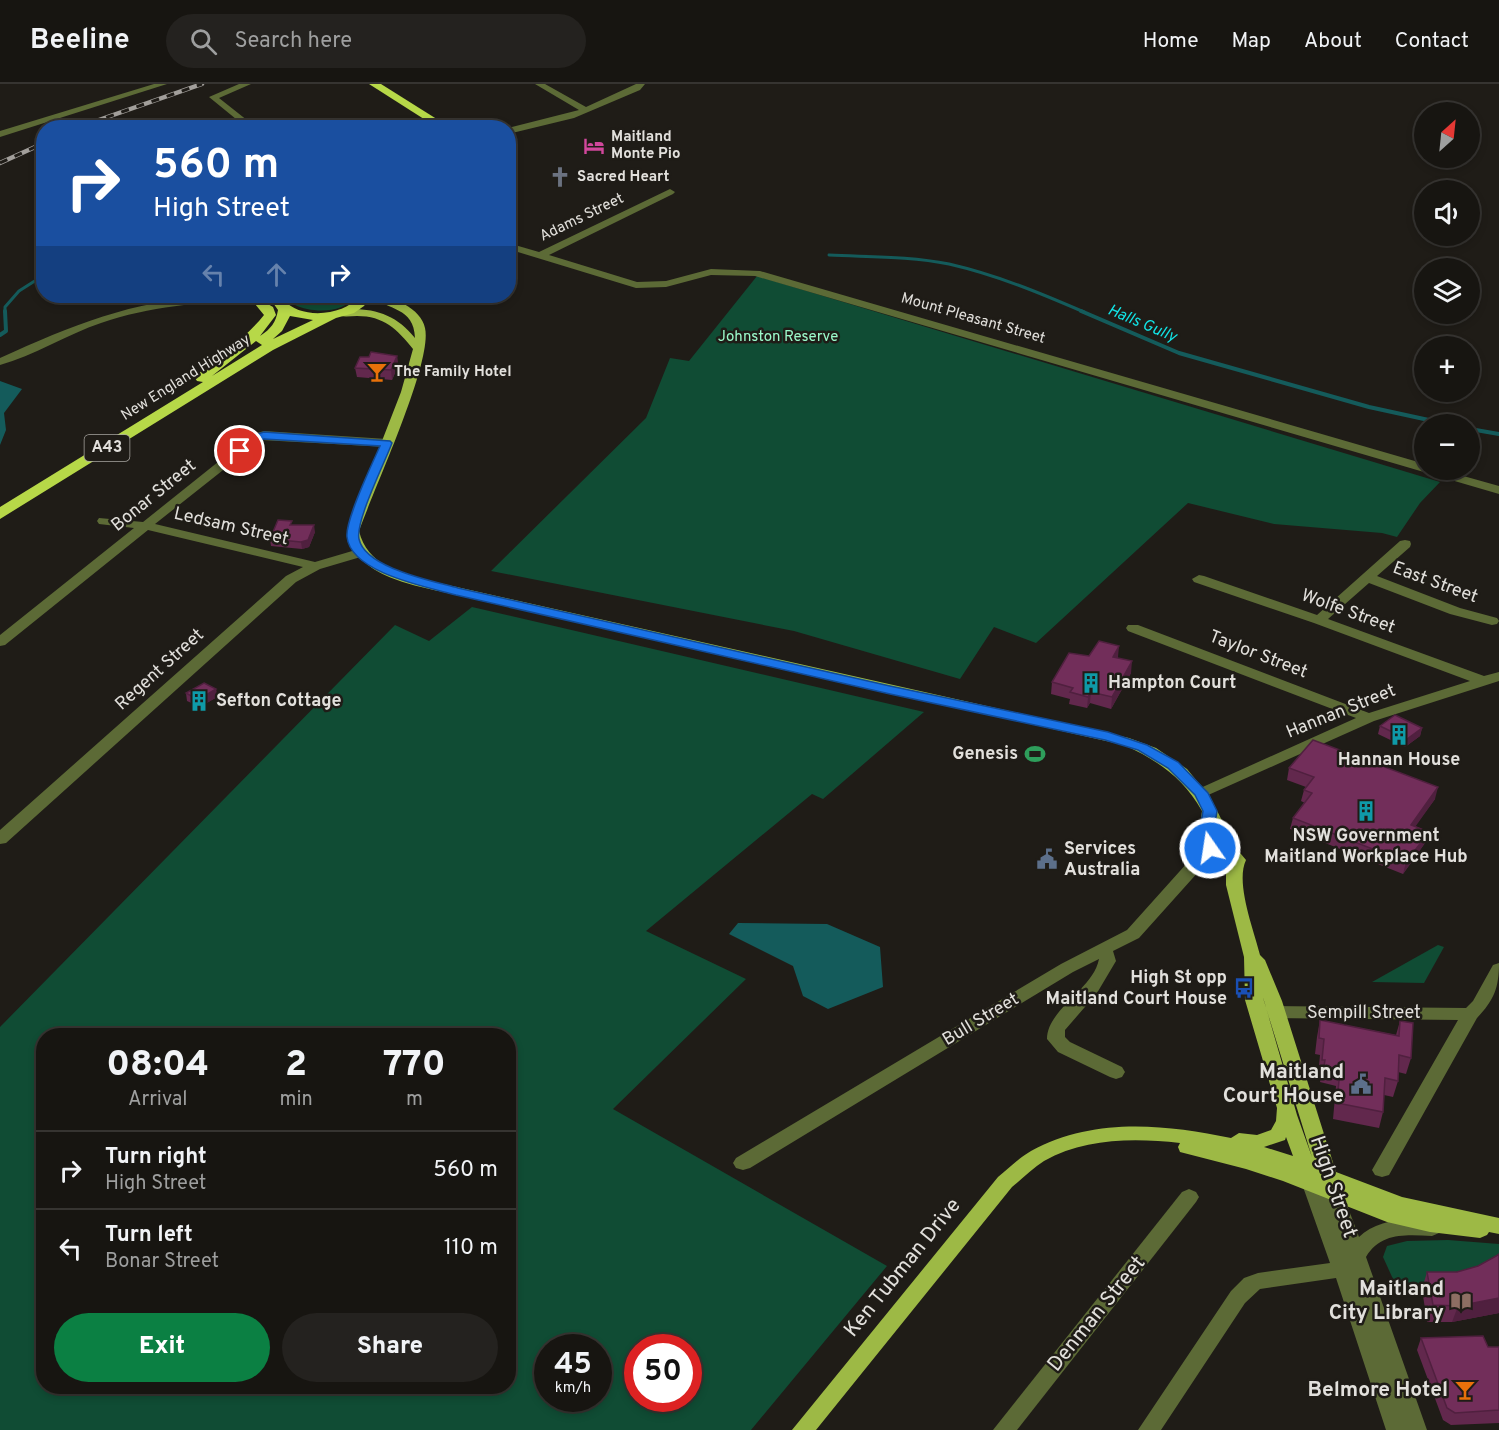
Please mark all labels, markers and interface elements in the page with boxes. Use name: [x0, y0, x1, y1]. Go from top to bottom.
search box: [166, 14, 586, 68]
text: Beeline: [30, 23, 130, 59]
icon: search: [187, 25, 220, 58]
text: Search here: [235, 28, 352, 55]
text: Home: [1143, 28, 1199, 55]
text: Map: [1232, 28, 1271, 55]
text: About: [1304, 28, 1362, 55]
text: Contact: [1395, 28, 1469, 55]
north arrow: [1414, 102, 1480, 168]
map controls: [1414, 102, 1480, 480]
place label: Maitland Monte Pio: [611, 128, 680, 164]
hotel icon: Maitland Monte Pio: [582, 134, 606, 158]
text: 560 m: [153, 140, 279, 193]
icon: right: [54, 144, 132, 222]
church icon: Sacred Heart: [548, 165, 572, 189]
place label: Sacred Heart: [577, 168, 669, 187]
button: sound: [1414, 180, 1480, 246]
street label: Adams Street: [537, 189, 627, 247]
text: High Street: [153, 192, 290, 226]
icon: left: [197, 258, 230, 291]
icon: ahead: [260, 258, 293, 291]
icon: right: [323, 258, 356, 291]
button: layers: [1414, 258, 1480, 324]
street label: Mount Pleasant Street: [899, 289, 1047, 349]
water label: Halls Gully: [1104, 301, 1181, 348]
park label: Johnston Reserve: [718, 328, 838, 347]
street label: New England Highway: [118, 330, 254, 426]
button: +: [1414, 336, 1480, 402]
bar icon: The Family Hotel: [365, 360, 389, 384]
place label: The Family Hotel: [394, 363, 512, 382]
button: −: [1414, 414, 1480, 480]
pin: [214, 425, 265, 476]
icon: arrive: [223, 434, 256, 467]
road number: A43: [84, 435, 130, 461]
street label: Bonar Street: [107, 455, 201, 537]
street label: Ledsam Street: [171, 503, 291, 551]
street label: East Street: [1389, 557, 1481, 609]
street label: Wolfe Street: [1298, 584, 1398, 640]
street label: Regent Street: [111, 624, 209, 716]
street label: Taylor Street: [1205, 626, 1311, 684]
building icon: Hampton Court: [1079, 671, 1103, 695]
place label: Hampton Court: [1108, 672, 1236, 695]
street label: Hannan Street: [1283, 680, 1399, 744]
building icon: Sefton Cottage: [187, 689, 211, 713]
place label: Sefton Cottage: [216, 690, 342, 713]
building icon: Hannan House: [1387, 723, 1411, 747]
sports icon: Genesis: [1023, 742, 1047, 766]
place label: Genesis: [952, 743, 1018, 766]
place label: Hannan House: [1338, 749, 1460, 772]
building icon: NSW Government Maitland Workplace Hub: [1354, 799, 1378, 823]
position arrow: [1178, 816, 1242, 880]
place label: NSW Government Maitland Workplace Hub: [1264, 825, 1468, 869]
place label: Services Australia: [1064, 838, 1140, 882]
public building icon: Services Australia: [1035, 847, 1059, 871]
place label: High St opp Maitland Court House: [1046, 967, 1227, 1011]
bus stop icon: High St opp Maitland Court House: [1232, 976, 1256, 1000]
street label: Bull Street: [939, 988, 1023, 1052]
street label: Sempill Street: [1307, 1002, 1421, 1025]
text: 08:04: [106, 1043, 209, 1089]
text: 2: [285, 1043, 307, 1089]
text: 770: [383, 1043, 446, 1089]
place label: Maitland Court House: [1223, 1059, 1344, 1110]
public building icon: Maitland Court House: [1349, 1072, 1373, 1096]
text: Arrival: [128, 1087, 188, 1113]
text: min: [279, 1087, 313, 1113]
text: m: [406, 1087, 423, 1113]
street label: High Street: [1303, 1132, 1363, 1242]
text: Turn right: [105, 1144, 207, 1171]
icon: right: [54, 1154, 87, 1187]
text: 560 m: [433, 1157, 498, 1184]
text: High Street: [105, 1171, 206, 1197]
street label: Ken Tubman Drive: [839, 1193, 967, 1343]
text: Turn left: [105, 1222, 193, 1249]
icon: left: [54, 1232, 87, 1265]
text: 110 m: [444, 1235, 498, 1262]
text: Bonar Street: [105, 1249, 219, 1275]
street label: Denman Street: [1042, 1251, 1152, 1377]
place label: Maitland City Library: [1329, 1276, 1444, 1327]
library icon: Maitland City Library: [1449, 1289, 1473, 1313]
button: Exit: [54, 1313, 270, 1382]
button: Share: [282, 1313, 498, 1382]
speed limit sign: 50: [624, 1334, 702, 1412]
text: 45: [554, 1347, 592, 1384]
place label: Belmore Hotel: [1307, 1377, 1448, 1404]
bar icon: Belmore Hotel: [1453, 1378, 1477, 1402]
text: km/h: [555, 1379, 591, 1398]

